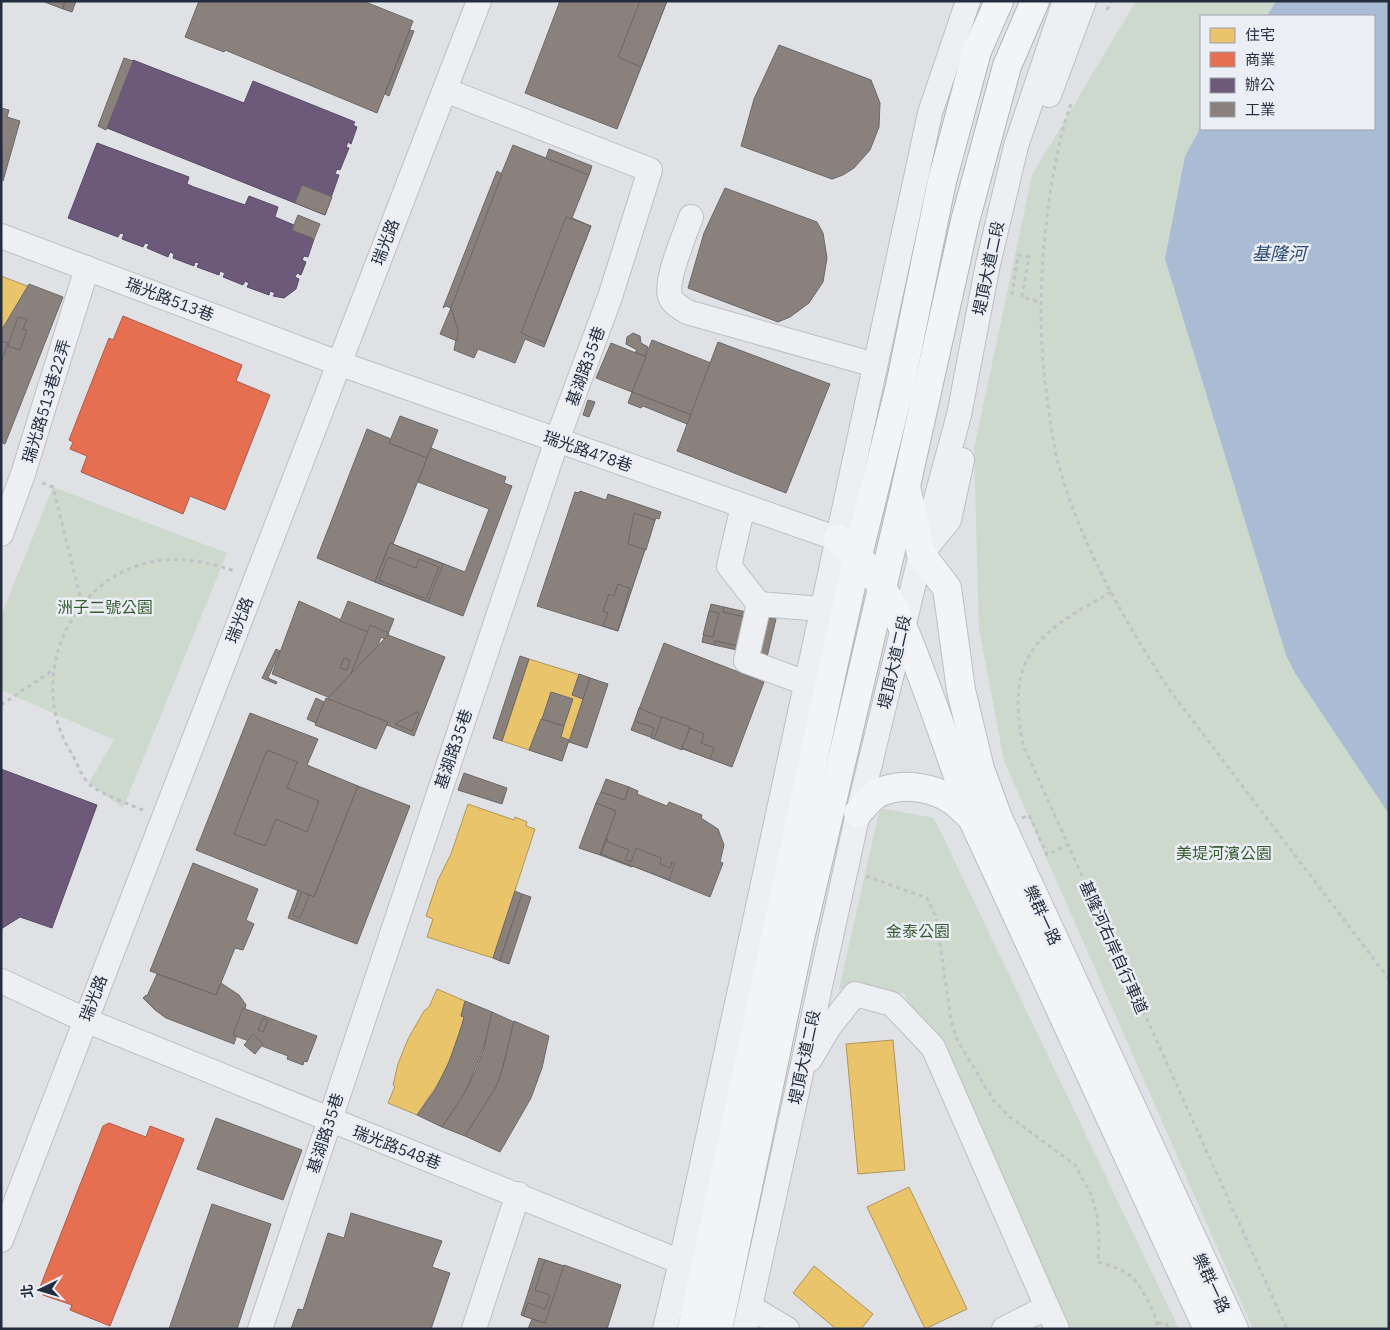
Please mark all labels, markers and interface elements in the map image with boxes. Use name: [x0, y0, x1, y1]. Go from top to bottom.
legend: [1200, 15, 1375, 130]
text: 住宅: [1245, 25, 1275, 44]
text: 商業: [1245, 50, 1275, 69]
text: 辦公: [1245, 75, 1275, 94]
text: 工業: [1245, 100, 1275, 119]
street label: 瑞光路: [367, 216, 403, 268]
street label: 堤頂大道二段: [968, 219, 1008, 317]
water label: 基隆河: [1252, 242, 1309, 265]
street label: 瑞光路513巷: [123, 273, 217, 325]
street label: 基湖路35巷: [561, 323, 609, 409]
street label: 瑞光路513巷22弄: [18, 337, 74, 465]
street label: 瑞光路478巷: [541, 426, 635, 476]
street label: 瑞光路: [221, 594, 257, 646]
park label: 洲子二號公園: [57, 597, 153, 617]
street label: 堤頂大道二段: [873, 613, 915, 711]
street label: 基湖路35巷: [430, 706, 476, 792]
park label: 美堤河濱公園: [1176, 843, 1272, 863]
street label: 基隆河右岸自行車道: [1076, 877, 1152, 1017]
street label: 樂群一路: [1020, 882, 1066, 948]
park label: 金泰公園: [886, 921, 950, 941]
street label: 瑞光路: [75, 972, 111, 1024]
street label: 堤頂大道二段: [784, 1008, 824, 1106]
street label: 基湖路35巷: [303, 1090, 347, 1176]
street label: 瑞光路548巷: [350, 1121, 444, 1173]
street label: 樂群一路: [1189, 1250, 1235, 1316]
north arrow: [15, 1265, 65, 1315]
text: 北: [17, 1283, 37, 1299]

